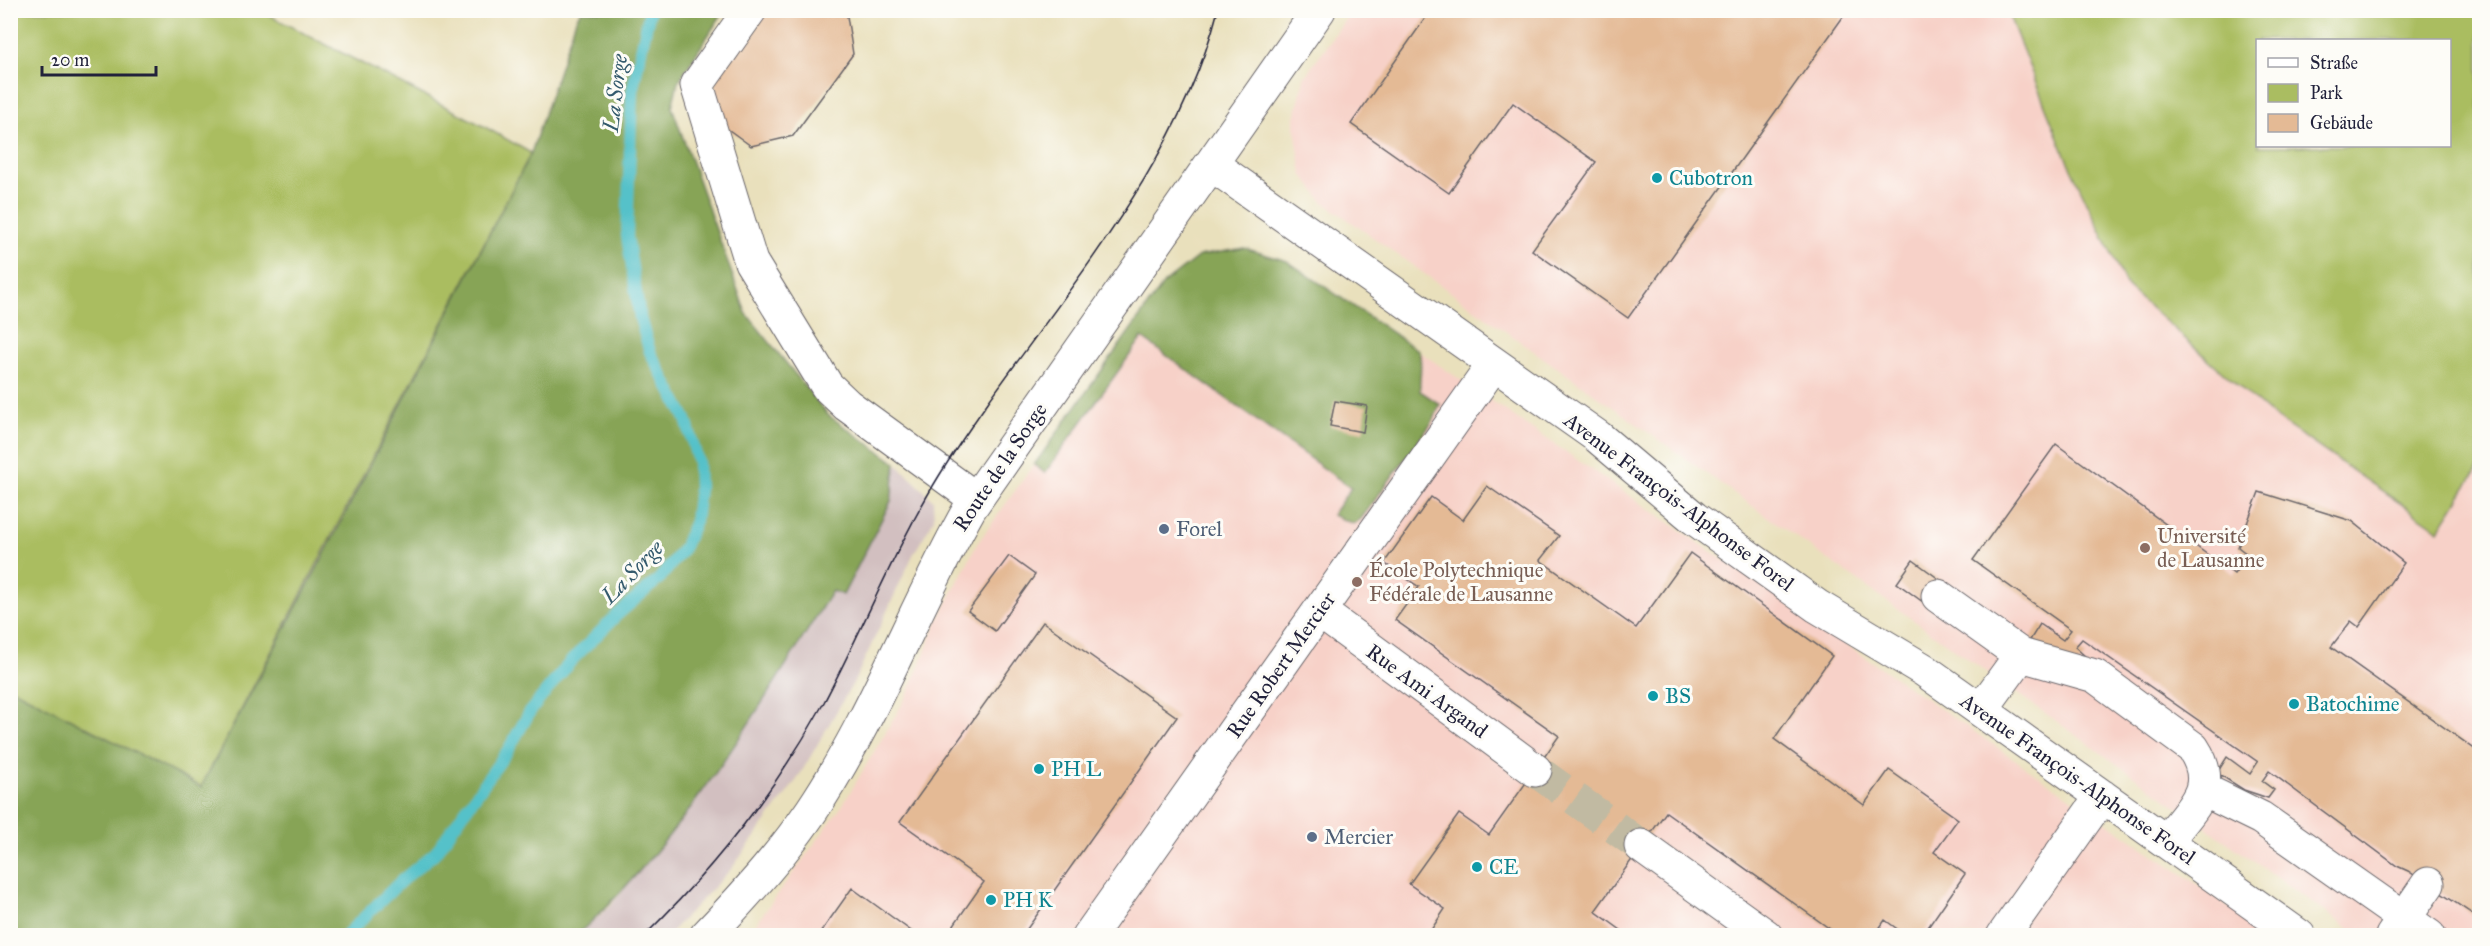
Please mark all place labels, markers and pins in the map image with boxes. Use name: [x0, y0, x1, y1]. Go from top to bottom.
place label: Cubotron: [1669, 165, 1753, 191]
marker: Cubotron: [1650, 171, 1664, 185]
place label: Forel: [1176, 516, 1222, 542]
marker: Forel: [1157, 522, 1171, 536]
place label: Université de Lausanne: [2157, 523, 2265, 573]
marker: Université de Lausanne: [2138, 541, 2152, 555]
place label: École Polytechnique Fédérale de Lausanne: [1369, 556, 1554, 607]
marker: École Polytechnique Fédérale de Lausanne: [1350, 575, 1364, 589]
place label: BS: [1665, 683, 1691, 709]
marker: BS: [1646, 689, 1660, 703]
place label: Batochime: [2306, 691, 2400, 717]
marker: Batochime: [2287, 697, 2301, 711]
place label: PH L: [1051, 756, 1102, 782]
marker: PH L: [1032, 762, 1046, 776]
place label: Mercier: [1324, 824, 1393, 850]
marker: Mercier: [1305, 830, 1319, 844]
place label: CE: [1489, 854, 1518, 880]
marker: CE: [1470, 860, 1484, 874]
place label: PH K: [1003, 887, 1054, 913]
marker: PH K: [984, 893, 998, 907]

